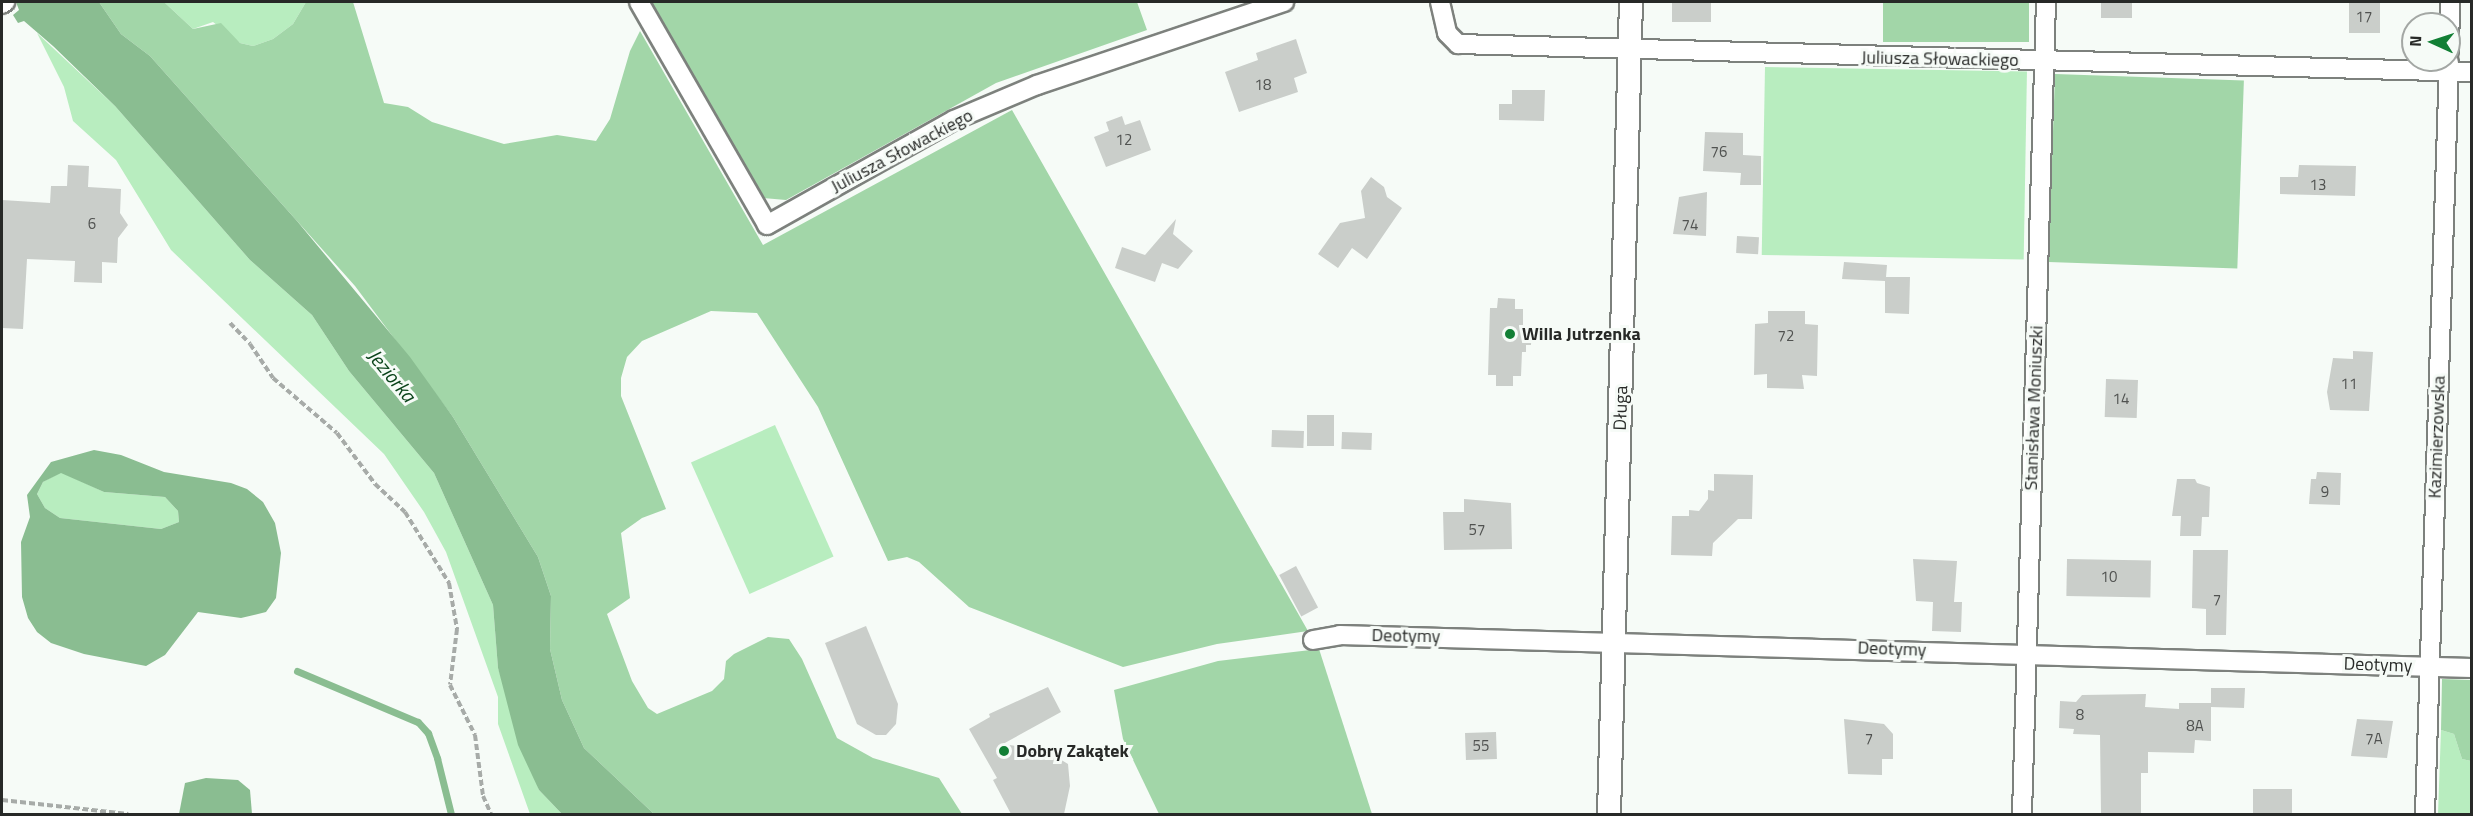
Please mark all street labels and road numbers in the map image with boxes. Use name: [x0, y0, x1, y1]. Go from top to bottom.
street label: Juliusza Słowackiego: [1861, 47, 2019, 71]
street label: Juliusza Słowackiego: [827, 104, 977, 198]
street label: Stanisława Moniuszki: [2020, 325, 2048, 491]
street label: Kazimierzowska: [2424, 375, 2450, 499]
street label: Długa: [1609, 385, 1633, 431]
street label: Deotymy: [1371, 625, 1441, 647]
street label: Deotymy: [1857, 637, 1927, 661]
street label: Deotymy: [2343, 653, 2413, 677]

